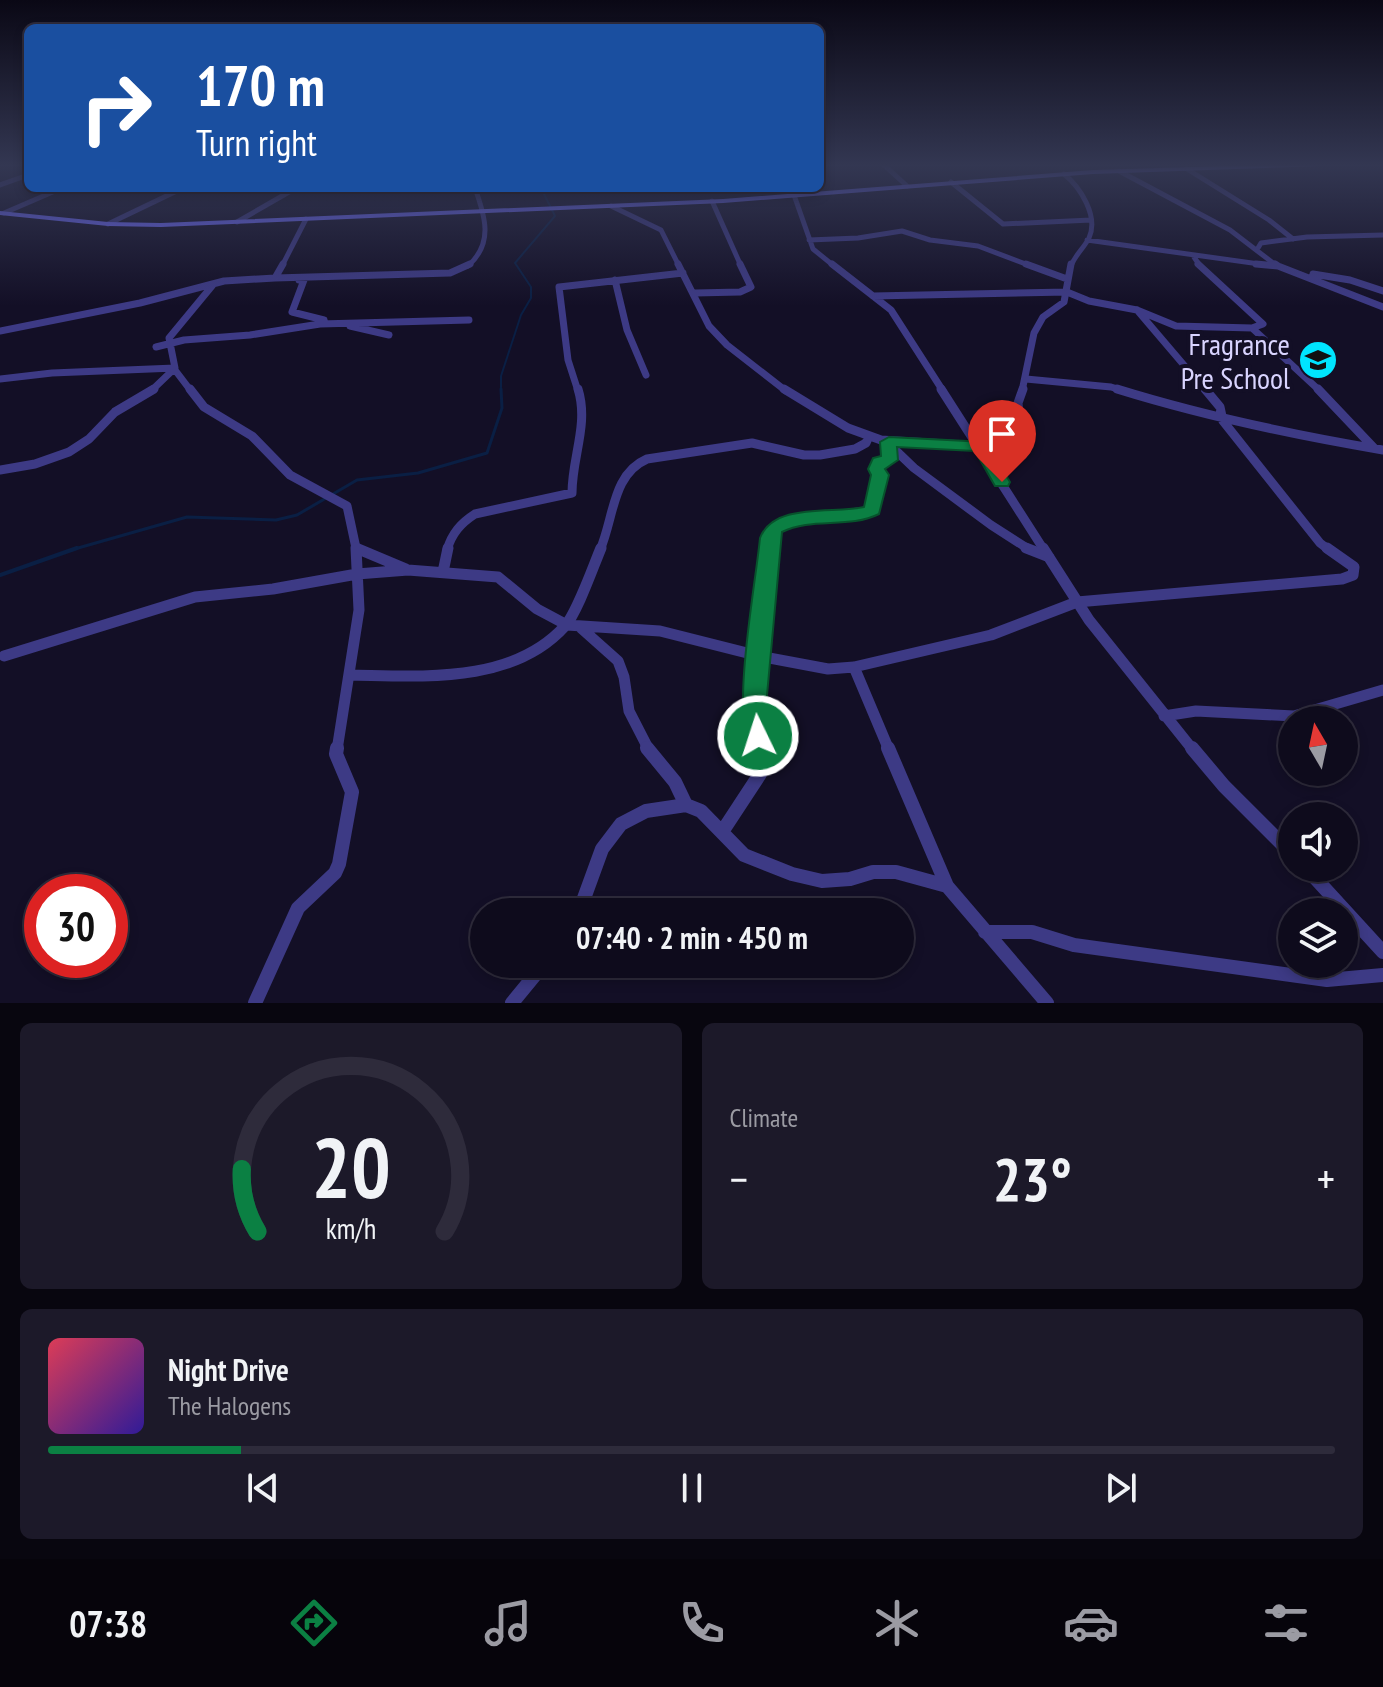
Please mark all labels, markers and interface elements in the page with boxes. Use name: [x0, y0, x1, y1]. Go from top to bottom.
text: 170 m: [196, 49, 325, 121]
icon: right: [64, 56, 168, 160]
text: Turn right: [196, 119, 317, 166]
place label: Fragrance Pre School: [1181, 324, 1290, 397]
school or university icon: Fragrance Pre School: [1297, 339, 1339, 381]
pin: [968, 400, 1036, 482]
icon: arrive: [980, 412, 1024, 456]
position arrow: [716, 694, 800, 778]
north arrow: [1278, 706, 1358, 786]
map controls: [1278, 706, 1358, 978]
button: sound: [1278, 802, 1358, 882]
speed limit sign: 30: [24, 874, 128, 978]
button: layers: [1278, 898, 1358, 978]
text: 07:40 · 2 min · 450 m: [576, 918, 808, 957]
text: Climate: [730, 1101, 798, 1134]
text: 20: [311, 1113, 391, 1221]
text: 23°: [993, 1140, 1072, 1218]
text: −: [730, 1150, 748, 1207]
text: +: [1317, 1150, 1335, 1207]
text: km/h: [325, 1210, 376, 1247]
text: Night Drive: [168, 1350, 289, 1389]
text: The Halogens: [168, 1389, 291, 1422]
icon: previous: [241, 1466, 285, 1510]
icon: pause: [670, 1466, 714, 1510]
icon: next: [1099, 1466, 1143, 1510]
icon: directions: [286, 1595, 342, 1651]
icon: music: [480, 1595, 536, 1651]
icon: phone: [674, 1595, 730, 1651]
icon: climate: [869, 1595, 925, 1651]
icon: car: [1063, 1595, 1119, 1651]
icon: filters: [1258, 1595, 1314, 1651]
text: 07:38: [69, 1600, 147, 1647]

